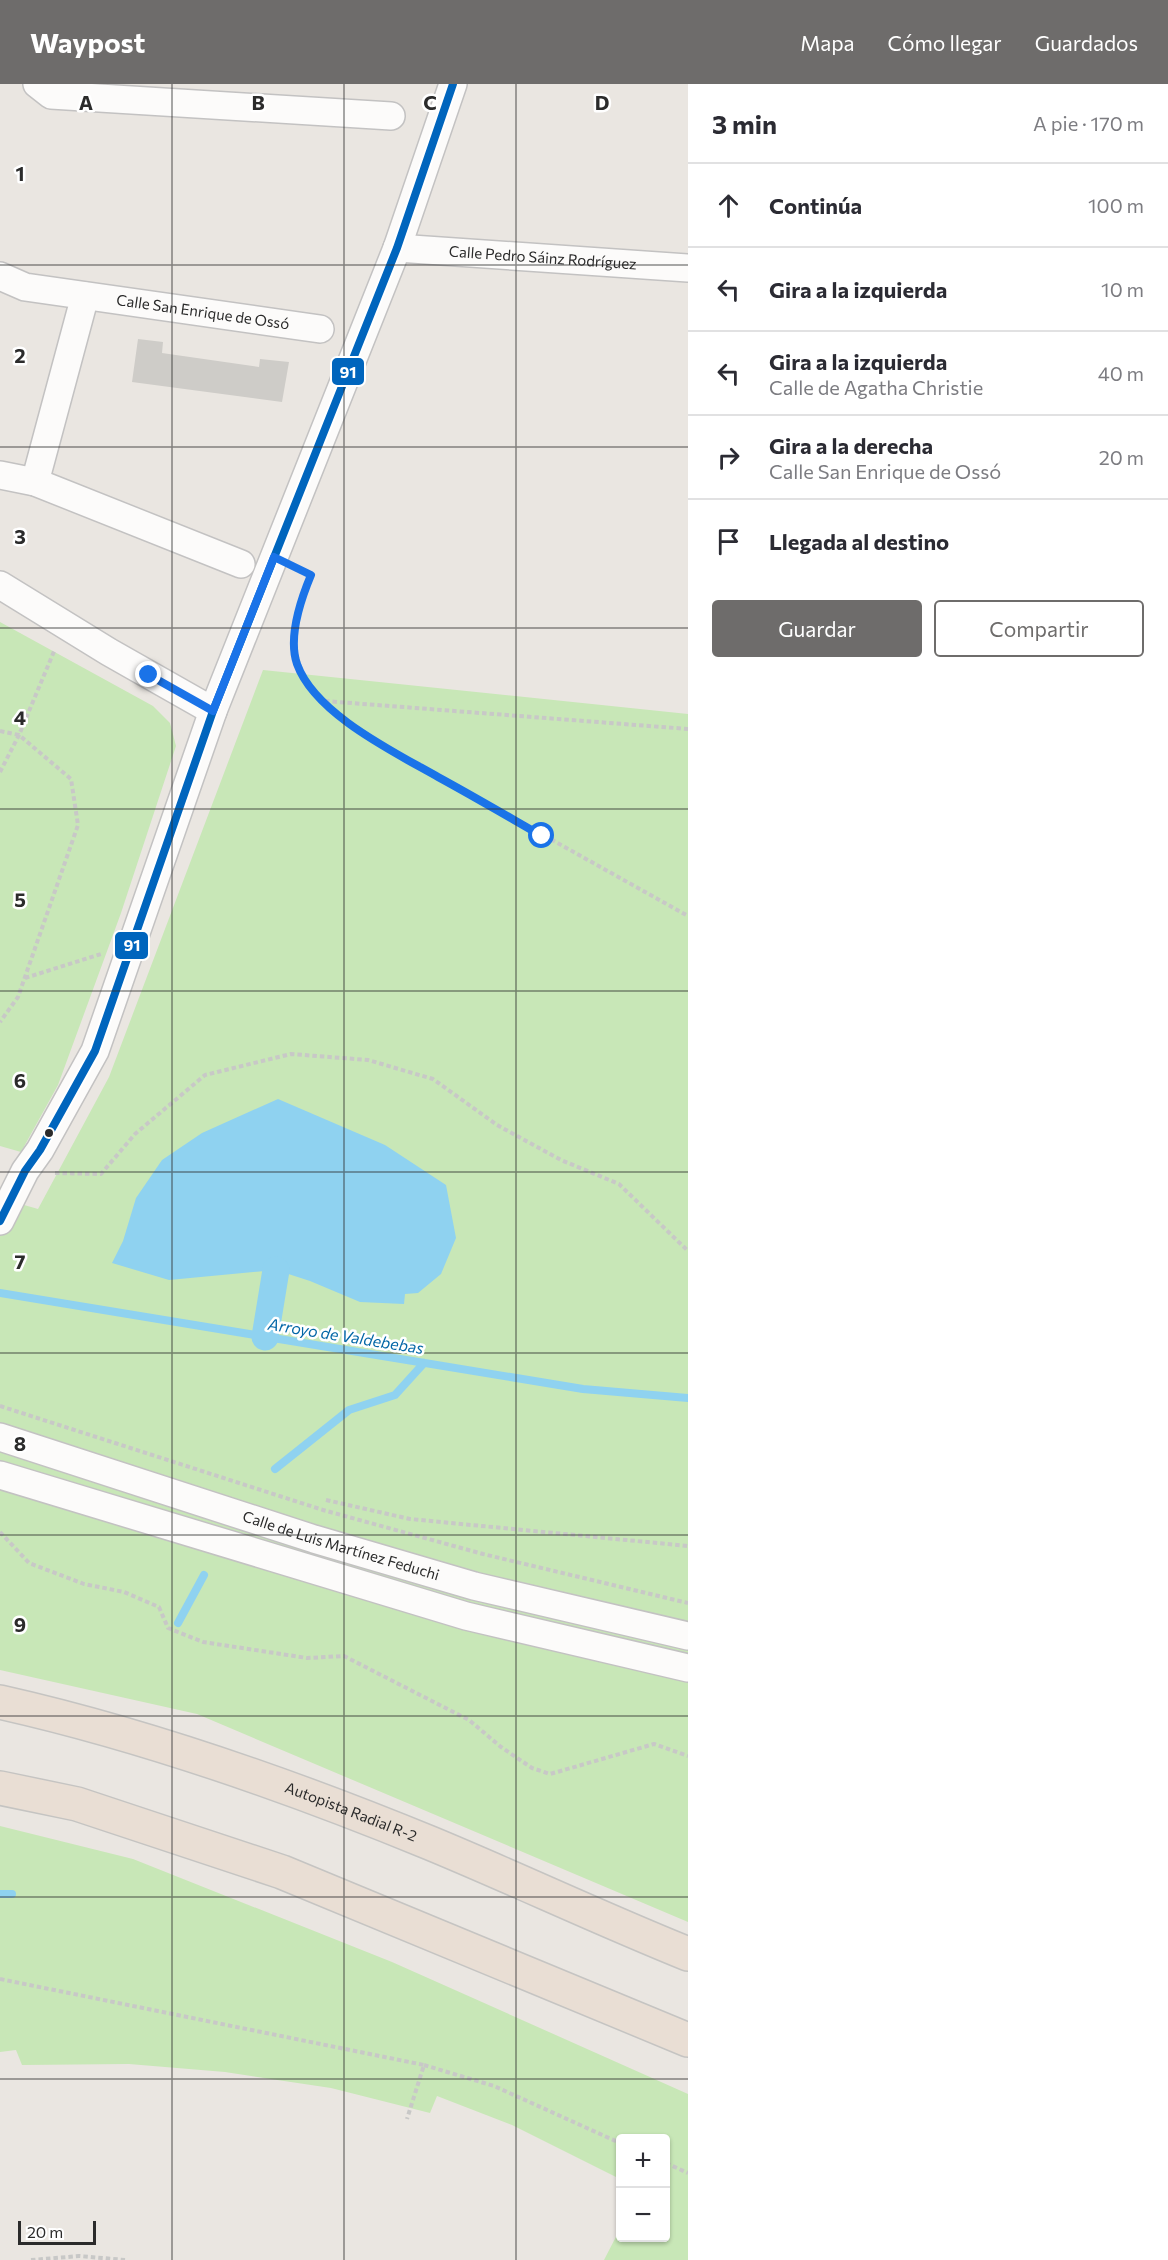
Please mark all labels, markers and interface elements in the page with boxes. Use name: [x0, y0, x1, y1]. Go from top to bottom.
text: Waypost: [30, 25, 145, 59]
text: Mapa: [800, 30, 855, 55]
text: Cómo llegar: [888, 30, 1002, 55]
text: Guardados: [1035, 30, 1138, 55]
text: A: [79, 90, 93, 114]
text: B: [251, 90, 265, 114]
text: C: [423, 90, 437, 114]
text: D: [595, 90, 609, 114]
text: 3 min: [712, 108, 777, 139]
text: A pie · 170 m: [1033, 111, 1144, 135]
text: 1: [15, 161, 25, 185]
icon: ahead: [712, 189, 745, 222]
text: Continúa: [769, 192, 862, 219]
text: 100 m: [1088, 193, 1144, 217]
street label: Calle Pedro Sáinz Rodríguez: [448, 242, 637, 272]
icon: left: [712, 273, 745, 306]
text: Gira a la izquierda: [769, 276, 947, 303]
text: 10 m: [1101, 277, 1144, 301]
street label: Calle San Enrique de Ossó: [115, 290, 291, 333]
text: 2: [14, 343, 26, 367]
text: Gira a la izquierda: [769, 348, 947, 375]
line badge: 91: [331, 357, 365, 386]
icon: left: [712, 357, 745, 390]
text: 40 m: [1098, 361, 1144, 385]
text: 91: [339, 362, 357, 381]
text: Calle de Agatha Christie: [769, 375, 983, 399]
text: Gira a la derecha: [769, 432, 933, 459]
icon: right: [712, 441, 745, 474]
text: 20 m: [1099, 445, 1144, 469]
text: Calle San Enrique de Ossó: [769, 459, 1001, 483]
text: 3: [14, 524, 26, 548]
icon: arrive: [712, 525, 745, 558]
text: Llegada al destino: [769, 528, 949, 555]
button: Guardar: [712, 600, 922, 657]
button: Compartir: [934, 600, 1144, 657]
route end: [135, 661, 161, 687]
text: 4: [14, 705, 26, 729]
route start: [528, 822, 554, 848]
text: 5: [14, 887, 26, 911]
line badge: 91: [114, 931, 149, 960]
text: 91: [123, 935, 141, 954]
text: 6: [14, 1068, 26, 1092]
unlabelled marker: [43, 1127, 55, 1139]
text: 7: [15, 1249, 26, 1273]
water label: Arroyo de Valdebebas: [266, 1314, 425, 1357]
text: 8: [14, 1431, 26, 1455]
street label: Calle de Luis Martínez Feduchi: [241, 1506, 442, 1583]
text: 9: [14, 1612, 26, 1636]
street label: Autopista Radial R-2: [283, 1778, 420, 1845]
map controls: [616, 2134, 670, 2242]
button: +: [616, 2134, 670, 2188]
button: −: [616, 2188, 670, 2242]
scale bar: [18, 2218, 96, 2246]
text: 20 m: [27, 2222, 63, 2241]

